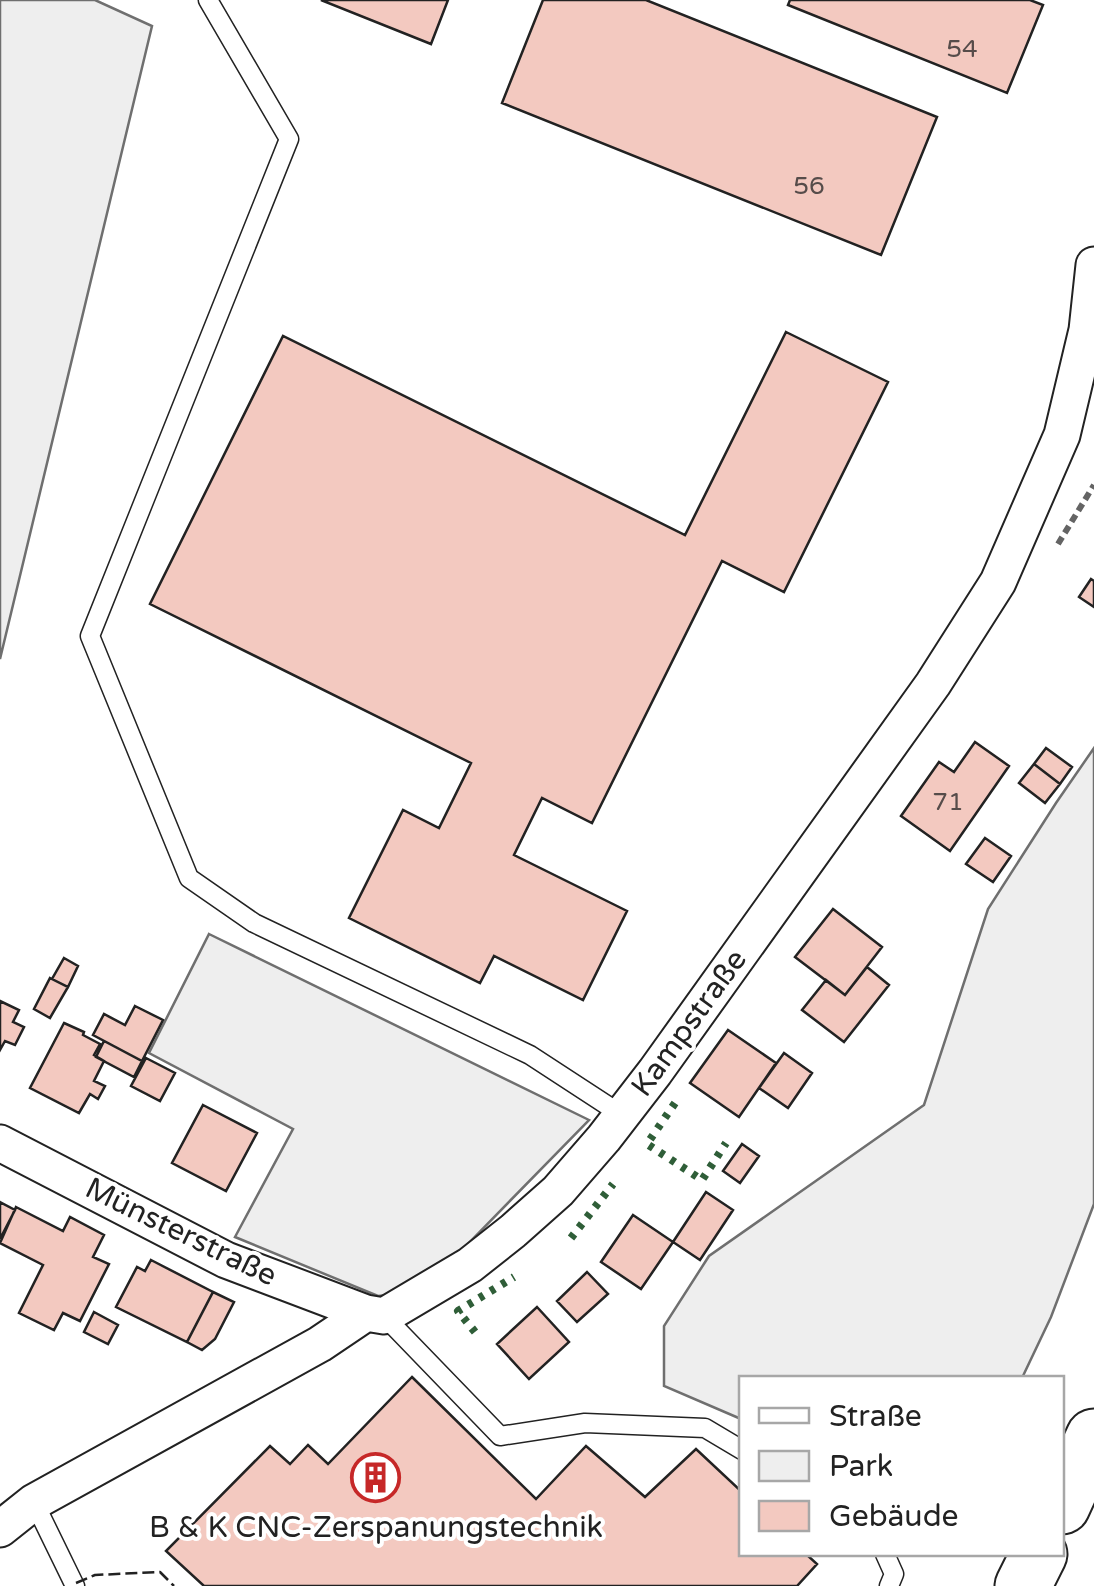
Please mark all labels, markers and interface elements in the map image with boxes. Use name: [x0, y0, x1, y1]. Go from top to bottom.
house number: 54: [946, 34, 978, 64]
house number: 56: [793, 171, 825, 201]
house number: 71: [932, 787, 964, 817]
street label: Kampstraße: [623, 942, 755, 1104]
street label: Münsterstraße: [79, 1170, 283, 1294]
legend: [739, 1376, 1064, 1556]
text: Straße: [829, 1398, 922, 1435]
text: Park: [829, 1448, 893, 1485]
building icon: B & K CNC-Zerspanungstechnik: [350, 1452, 402, 1504]
text: Gebäude: [829, 1498, 959, 1535]
place label: B & K CNC-Zerspanungstechnik: [149, 1509, 603, 1546]

